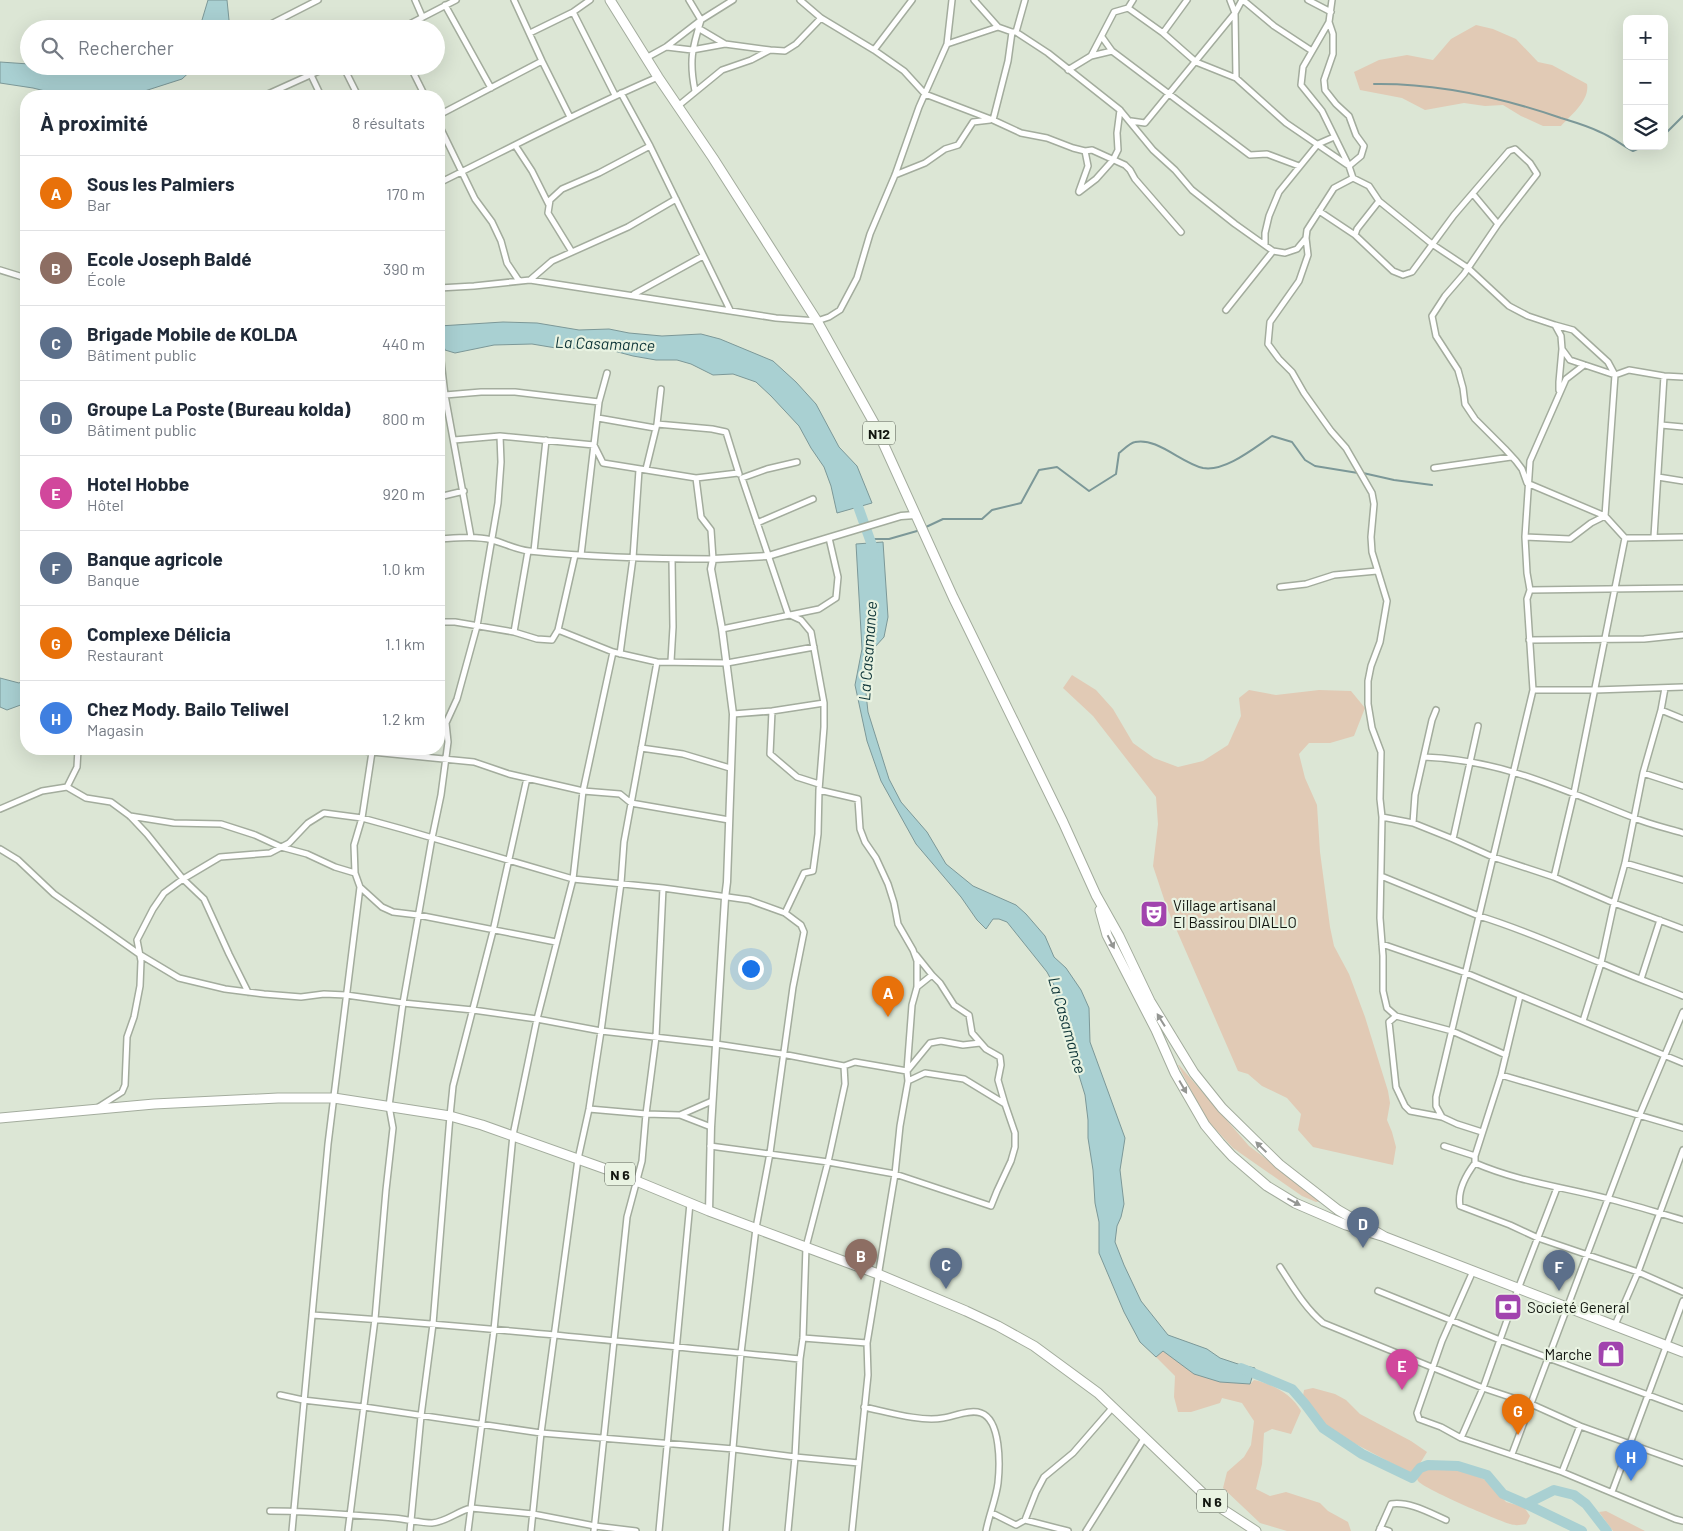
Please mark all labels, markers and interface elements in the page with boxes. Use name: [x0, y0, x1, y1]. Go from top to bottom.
map controls: [1623, 15, 1668, 150]
button: +: [1623, 15, 1668, 60]
search box: [20, 20, 445, 75]
icon: search: [38, 34, 66, 62]
text: Rechercher: [78, 36, 174, 59]
button: −: [1623, 60, 1668, 105]
button: layers: [1623, 105, 1668, 150]
text: À proximité: [40, 110, 148, 135]
text: 8 résultats: [352, 113, 425, 132]
text: Sous les Palmiers: [87, 172, 234, 195]
text: A: [51, 184, 61, 203]
text: 170 m: [386, 184, 425, 203]
text: Bar: [87, 195, 111, 214]
text: Ecole Joseph Baldé: [87, 247, 252, 270]
text: B: [51, 259, 61, 278]
text: 390 m: [383, 259, 425, 278]
text: École: [87, 270, 126, 289]
text: Brigade Mobile de KOLDA: [87, 322, 298, 345]
water label: La Casamance: [555, 332, 655, 354]
text: C: [51, 334, 61, 353]
text: 440 m: [382, 334, 425, 353]
text: Bâtiment public: [87, 345, 197, 364]
text: Groupe La Poste (Bureau kolda): [87, 397, 350, 420]
text: D: [51, 409, 61, 428]
text: 800 m: [382, 409, 425, 428]
text: Bâtiment public: [87, 420, 197, 439]
road number: N12: [863, 422, 895, 444]
text: Hotel Hobbe: [87, 472, 189, 495]
text: E: [51, 484, 61, 503]
text: 920 m: [383, 484, 425, 503]
text: Hôtel: [87, 495, 124, 514]
text: Banque agricole: [87, 547, 223, 570]
text: F: [52, 559, 60, 578]
text: 1.0 km: [382, 559, 425, 578]
text: Banque: [87, 570, 140, 589]
water label: La Casamance: [854, 601, 880, 701]
text: Complexe Délicia: [87, 622, 231, 645]
text: G: [51, 634, 61, 653]
text: 1.1 km: [385, 634, 425, 653]
text: Restaurant: [87, 645, 164, 664]
text: Chez Mody. Bailo Teliwel: [87, 697, 289, 720]
text: H: [51, 709, 61, 728]
text: 1.2 km: [382, 709, 425, 728]
text: Magasin: [87, 720, 144, 739]
place label: Village artisanal El Bassirou DIALLO: [1173, 896, 1297, 931]
theatre icon: Village artisanal El Bassirou DIALLO: [1139, 899, 1169, 929]
one-way arrow: [1107, 934, 1115, 949]
your location: [738, 956, 764, 982]
water label: La Casamance: [1045, 974, 1091, 1076]
pin: A: [872, 976, 904, 1017]
one-way arrow: [1157, 1014, 1166, 1027]
one-way arrow: [1179, 1080, 1187, 1095]
one-way arrow: [1256, 1142, 1268, 1154]
road number: N 6: [605, 1162, 635, 1186]
one-way arrow: [1287, 1198, 1302, 1206]
pin: D: [1347, 1207, 1379, 1248]
pin: B: [845, 1239, 877, 1280]
pin: C: [930, 1248, 962, 1289]
pin: F: [1543, 1250, 1575, 1291]
bank icon: Societé General: [1493, 1292, 1523, 1322]
place label: Societé General: [1527, 1298, 1629, 1316]
shop icon: Marche: [1596, 1339, 1626, 1369]
place label: Marche: [1544, 1345, 1592, 1363]
pin: E: [1386, 1349, 1418, 1390]
pin: G: [1502, 1394, 1534, 1435]
pin: H: [1615, 1440, 1647, 1481]
road number: N 6: [1197, 1490, 1227, 1512]

